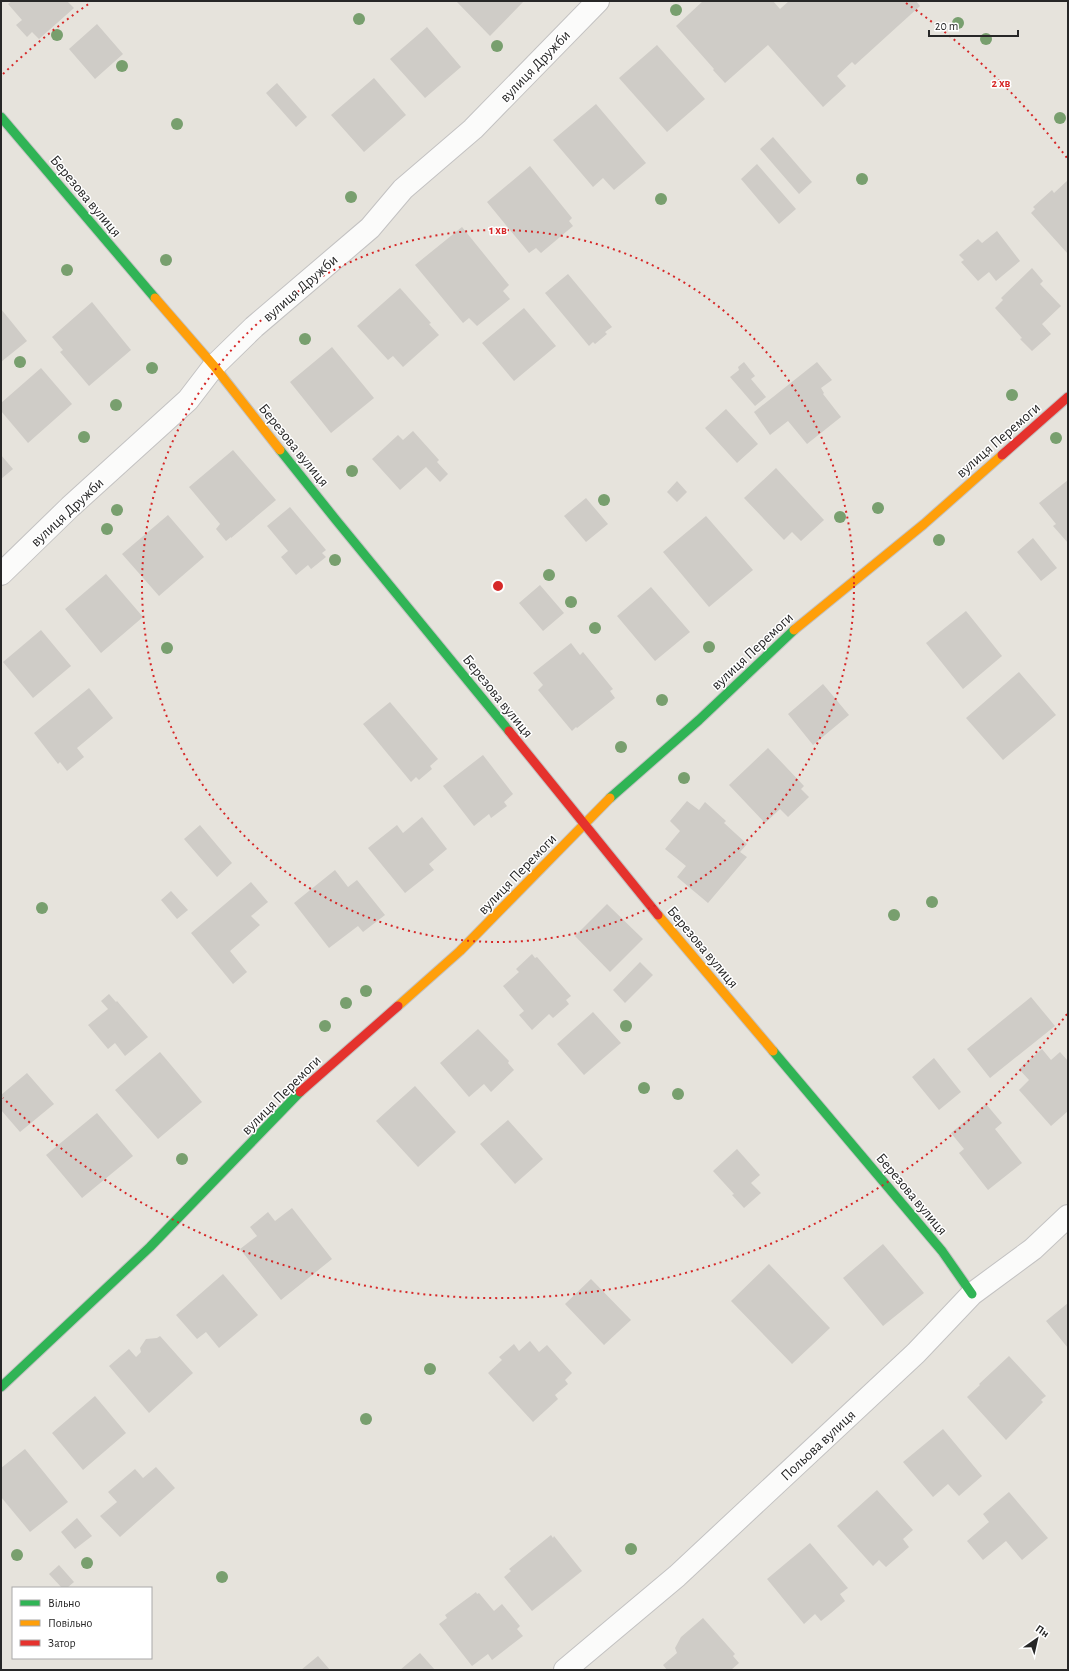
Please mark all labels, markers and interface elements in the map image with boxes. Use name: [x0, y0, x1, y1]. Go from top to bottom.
scale bar: [929, 12, 1018, 38]
text: 20 m: [935, 20, 958, 32]
street label: вулиця Дружби: [497, 27, 573, 105]
text: 2 хв: [992, 77, 1011, 89]
street label: Березова вулиця: [47, 152, 124, 240]
text: 1 хв: [489, 224, 507, 236]
street label: вулиця Дружби: [260, 252, 341, 325]
street label: вулиця Перемоги: [954, 400, 1043, 481]
street label: Березова вулиця: [256, 401, 332, 490]
street label: вулиця Дружби: [28, 475, 107, 550]
centre of rings: [491, 579, 505, 593]
street label: вулиця Перемоги: [709, 610, 796, 693]
street label: Березова вулиця: [460, 652, 536, 741]
street label: вулиця Перемоги: [475, 831, 559, 918]
street label: Березова вулиця: [664, 903, 741, 991]
street label: вулиця Перемоги: [239, 1053, 324, 1138]
street label: Березова вулиця: [873, 1150, 950, 1238]
street label: Польова вулиця: [778, 1407, 859, 1484]
legend: [12, 1587, 152, 1659]
text: Вільно: [48, 1597, 80, 1609]
text: Повільно: [48, 1617, 93, 1629]
north arrow: [1017, 1619, 1057, 1659]
text: Пн: [1034, 1623, 1051, 1639]
text: Затор: [48, 1637, 76, 1649]

